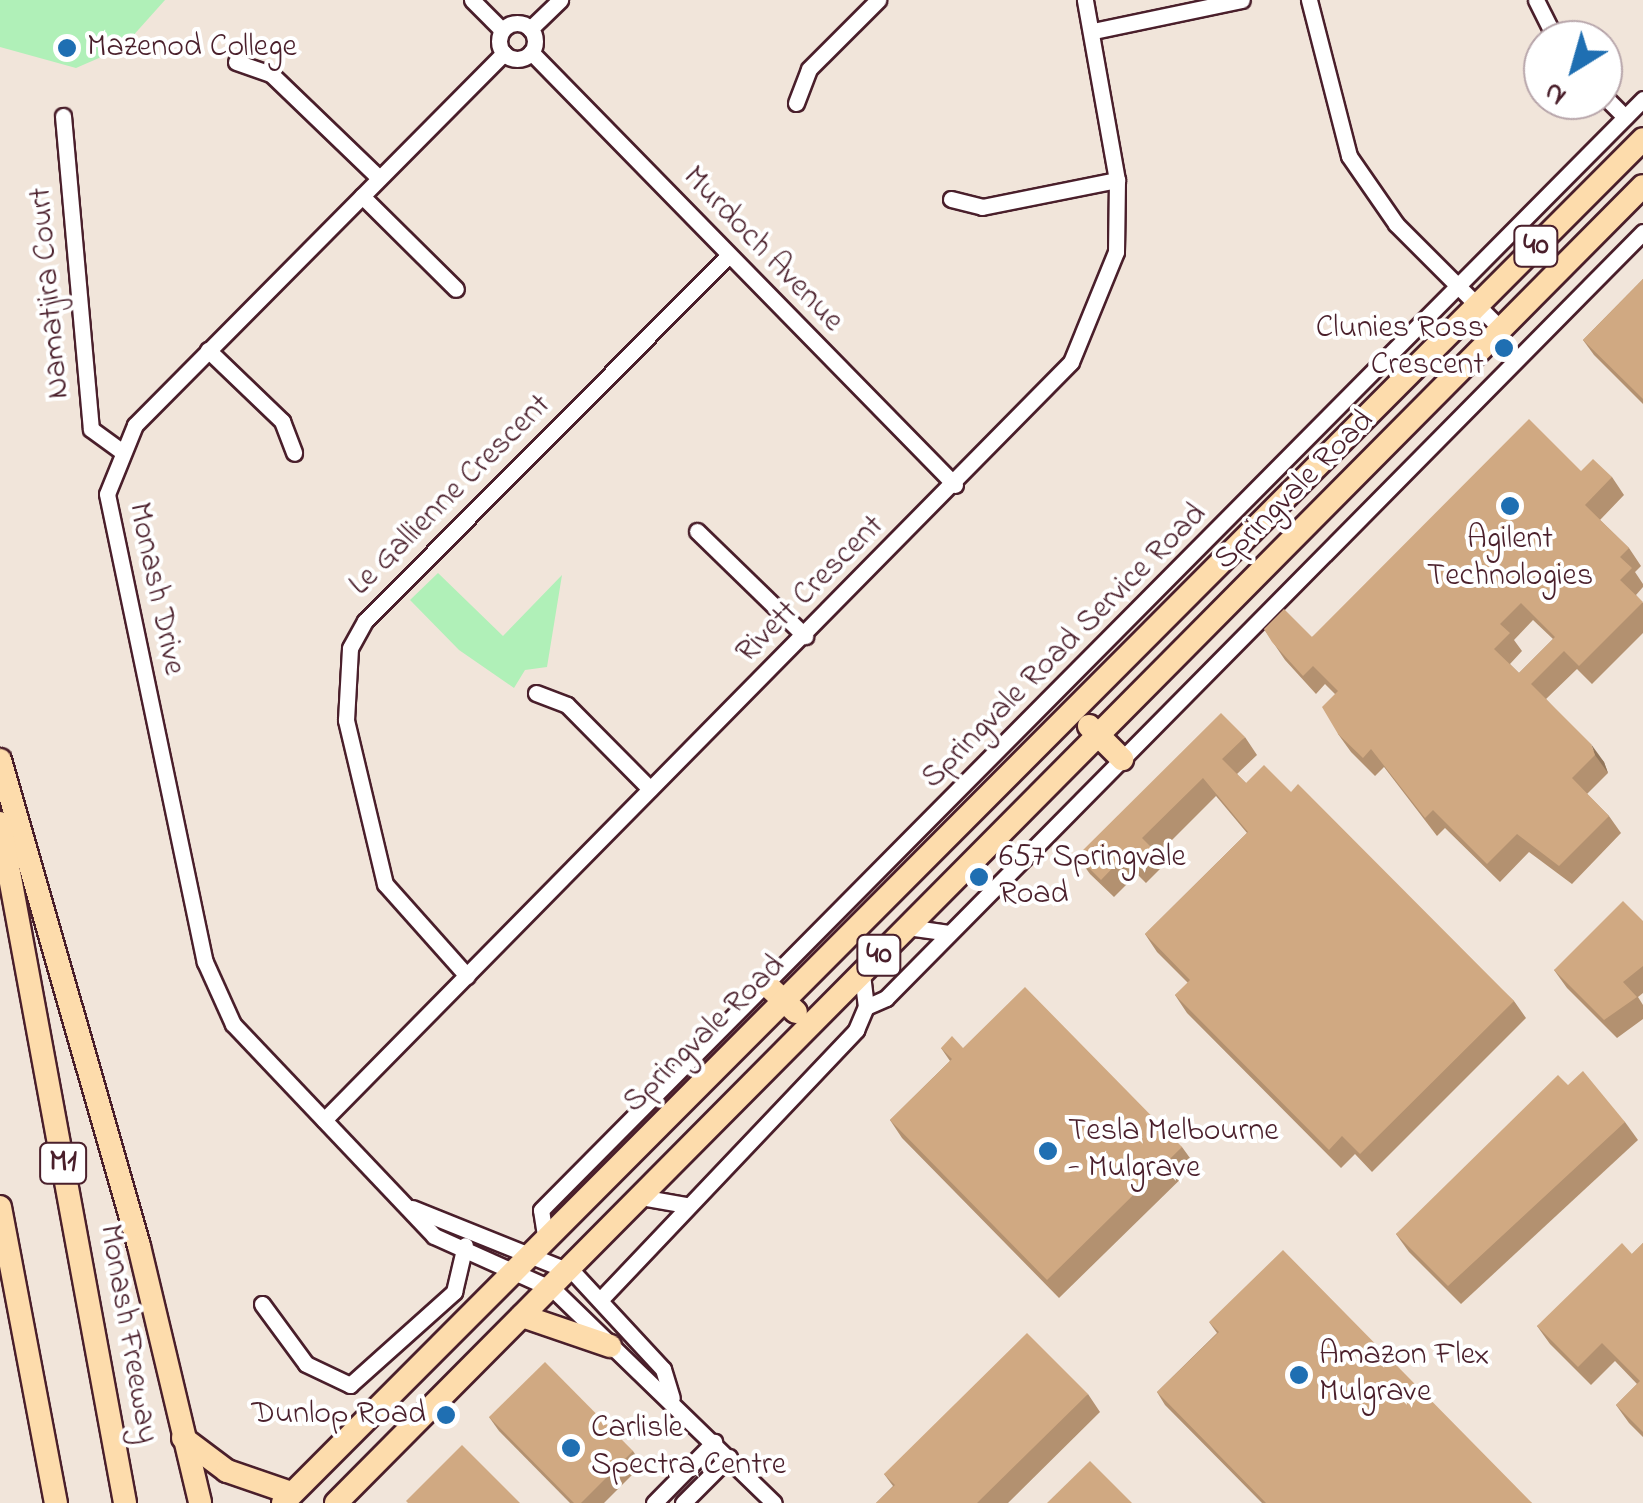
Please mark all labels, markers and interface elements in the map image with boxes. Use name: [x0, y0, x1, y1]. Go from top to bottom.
north arrow: [1523, 20, 1623, 120]
place label: Mazenod College: [87, 29, 297, 67]
marker: Mazenod College: [56, 37, 78, 59]
text: N: [1536, 71, 1576, 115]
street label: Murdoch Avenue: [673, 159, 851, 341]
street label: Namatjira Court: [23, 186, 79, 400]
road number: 40: [1511, 221, 1561, 271]
place label: Clunies Ross Crescent: [1316, 311, 1484, 386]
marker: Clunies Ross Crescent: [1493, 337, 1515, 359]
street label: Le Gallienne Crescent: [342, 387, 560, 605]
street label: Springvale Road: [1207, 403, 1383, 579]
marker: Agilent Technologies: [1499, 495, 1521, 517]
street label: Springvale Road Service Road: [914, 496, 1216, 798]
street label: Monash Drive: [118, 499, 192, 679]
street label: Rivett Crescent: [729, 508, 893, 672]
place label: Agilent Technologies: [1427, 522, 1593, 597]
place label: 657 Springvale Road: [999, 840, 1186, 915]
marker: 657 Springvale Road: [968, 866, 990, 888]
road number: 40: [854, 930, 904, 980]
street label: Springvale Road: [616, 948, 794, 1122]
place label: Tesla Melbourne - Mulgrave: [1068, 1114, 1279, 1189]
road number: M1: [38, 1138, 88, 1188]
marker: Tesla Melbourne - Mulgrave: [1037, 1140, 1059, 1162]
street label: Monash Freeway: [89, 1222, 165, 1446]
place label: Amazon Flex Mulgrave: [1319, 1338, 1489, 1413]
marker: Amazon Flex Mulgrave: [1288, 1364, 1310, 1386]
place label: Dunlop Road: [252, 1396, 426, 1434]
marker: Dunlop Road: [435, 1404, 457, 1426]
place label: Carlisle Spectra Centre: [591, 1411, 786, 1486]
marker: Carlisle Spectra Centre: [560, 1437, 582, 1459]

